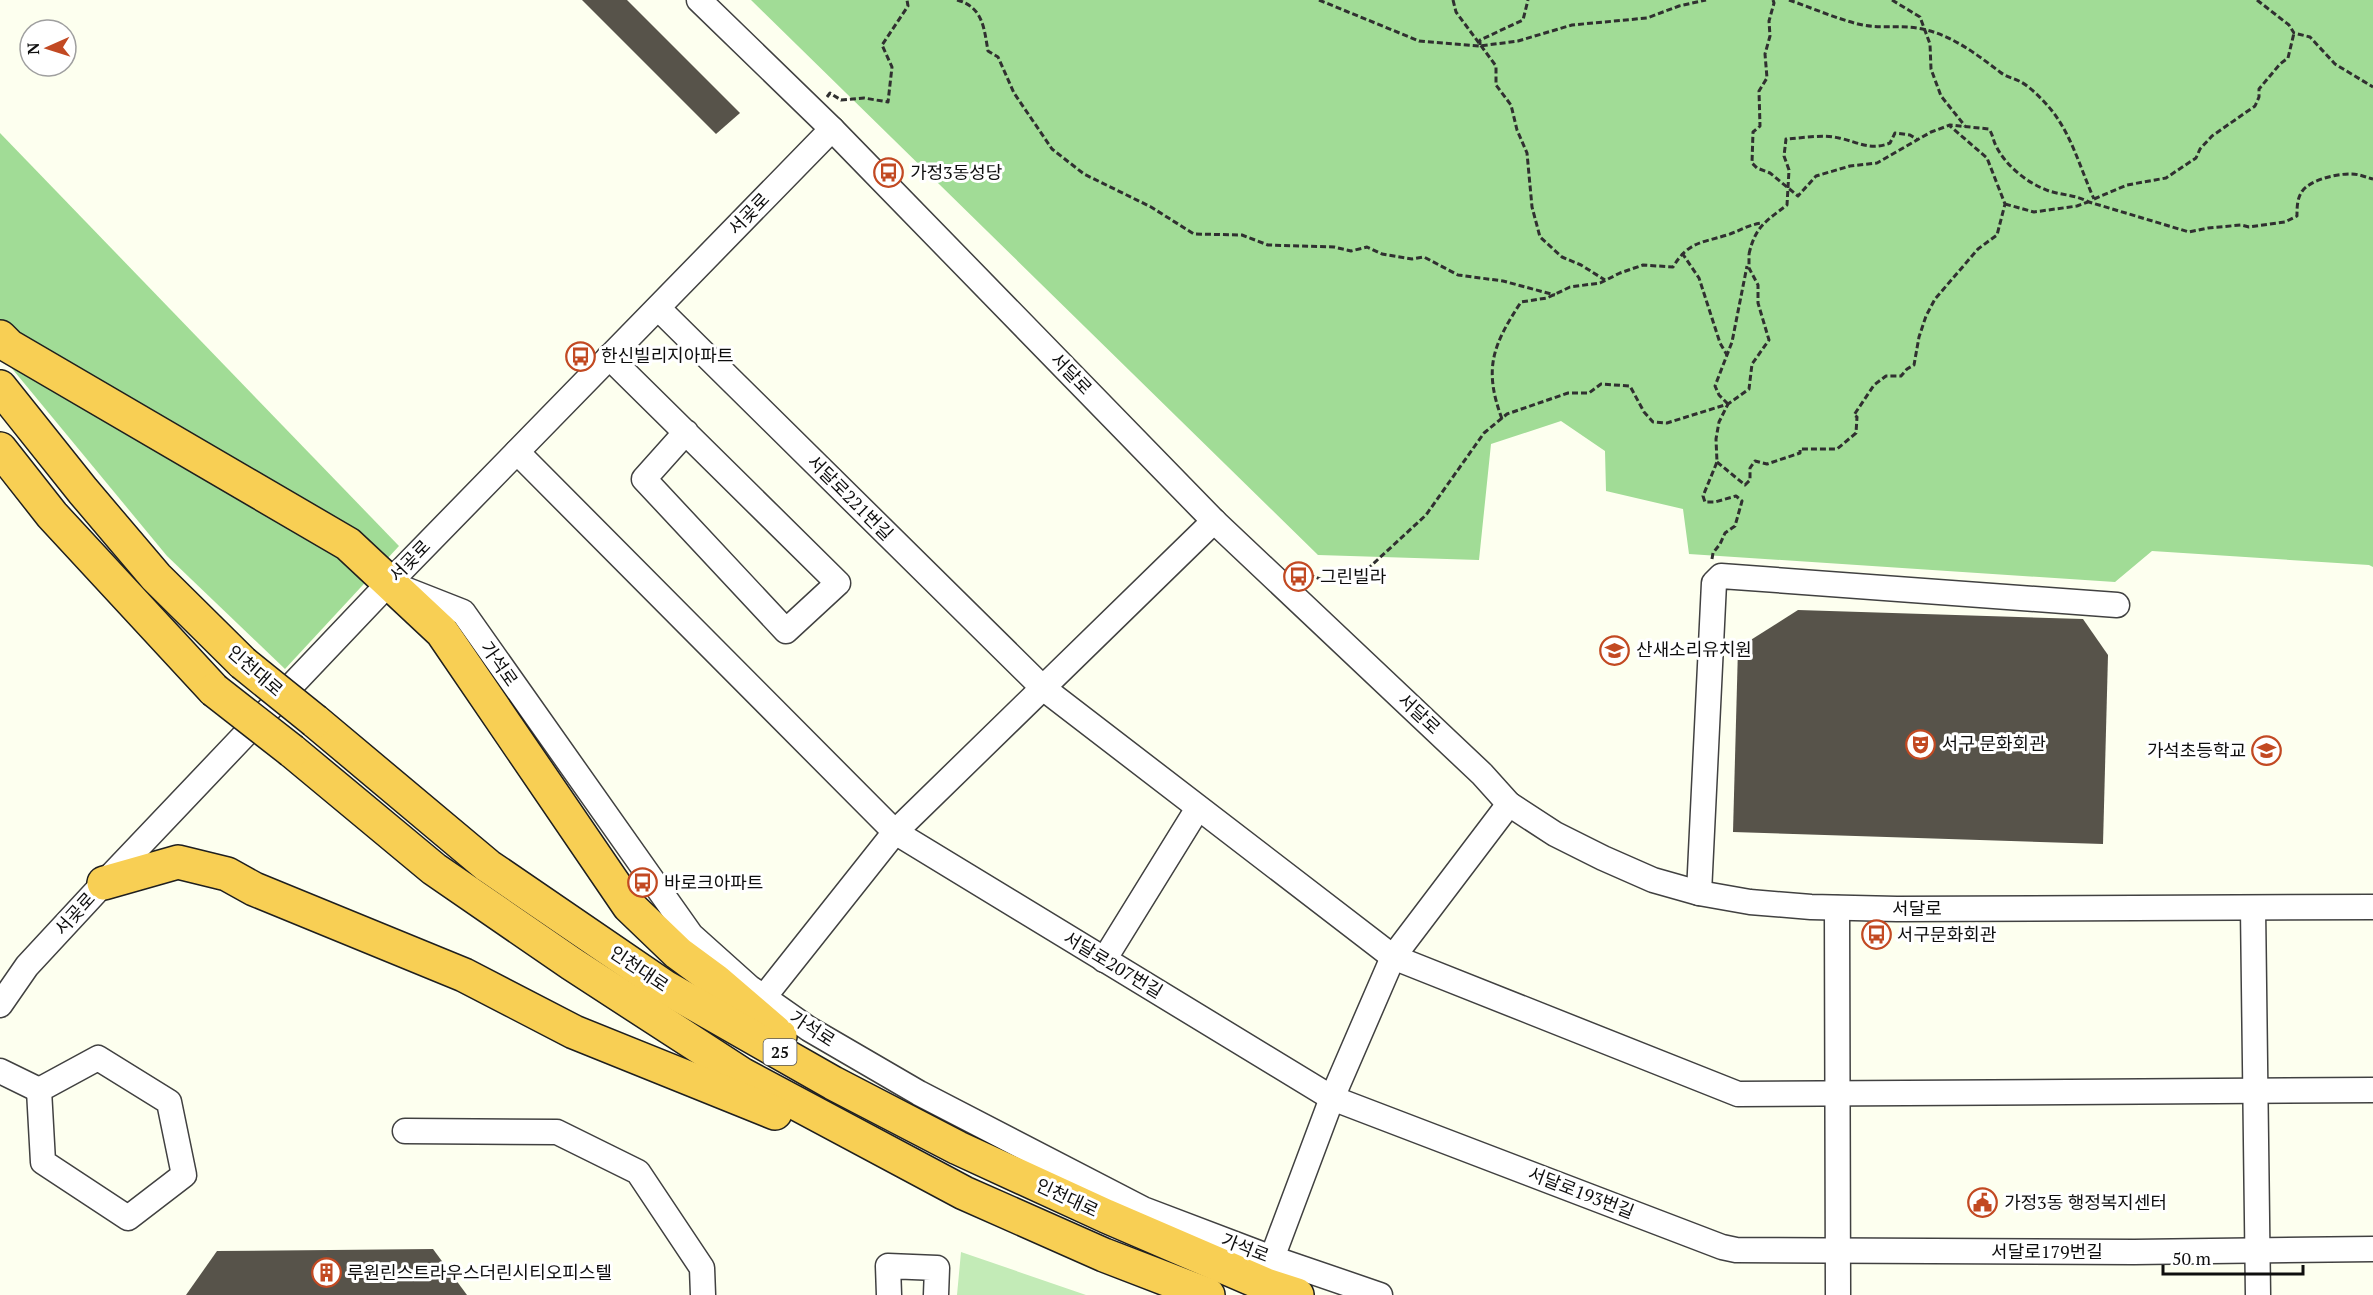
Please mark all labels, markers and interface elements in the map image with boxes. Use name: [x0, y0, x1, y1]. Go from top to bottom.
north arrow: [18, 18, 78, 78]
text: N: [22, 42, 44, 55]
bus stop icon: 가정3동성당: [873, 157, 905, 189]
place label: 가정3동성당: [910, 160, 1002, 184]
street label: 서곶로: [722, 187, 774, 240]
bus stop icon: 한신빌리지아파트: [564, 340, 596, 372]
place label: 한신빌리지아파트: [601, 343, 733, 367]
street label: 서달로: [1046, 347, 1098, 400]
street label: 서달로221번길: [803, 449, 899, 545]
street label: 서곶로: [383, 534, 435, 587]
bus stop icon: 그린빌라: [1283, 561, 1315, 593]
place label: 그린빌라: [1320, 564, 1387, 588]
school or university icon: 산새소리유치원: [1599, 634, 1631, 666]
street label: 가석로: [476, 636, 524, 691]
place label: 산새소리유치원: [1636, 637, 1752, 661]
street label: 인천대로: [223, 639, 289, 701]
street label: 서달로: [1393, 688, 1446, 739]
theatre icon: 서구 문화회관: [1905, 728, 1937, 760]
place label: 서구 문화회관: [1942, 731, 2046, 755]
school or university icon: 가석초등학교: [2251, 735, 2283, 767]
place label: 가석초등학교: [2147, 738, 2246, 762]
bus stop icon: 바로크아파트: [627, 867, 659, 899]
place label: 바로크아파트: [664, 870, 763, 894]
street label: 서곶로: [49, 887, 100, 940]
street label: 서달로: [1892, 896, 1942, 920]
bus stop icon: 서구문화회관: [1860, 919, 1892, 951]
place label: 서구문화회관: [1897, 922, 1997, 946]
street label: 서달로207번길: [1060, 925, 1168, 1003]
street label: 인천대로: [605, 940, 674, 997]
street label: 가석로: [785, 1005, 840, 1052]
road number: 25: [764, 1039, 796, 1065]
street label: 서달로193번길: [1525, 1161, 1638, 1223]
street label: 인천대로: [1032, 1172, 1103, 1222]
public building icon: 가정3동 행정복지센터: [1967, 1187, 1999, 1219]
place label: 가정3동 행정복지센터: [2004, 1190, 2167, 1214]
street label: 가석로: [1218, 1227, 1273, 1267]
scale bar: [2163, 1238, 2302, 1276]
street label: 서달로179번길: [1991, 1239, 2103, 1263]
text: 50 m: [2172, 1246, 2212, 1270]
building icon: 루원린스트라우스더린시티오피스텔: [310, 1257, 342, 1289]
place label: 루원린스트라우스더린시티오피스텔: [347, 1260, 612, 1284]

